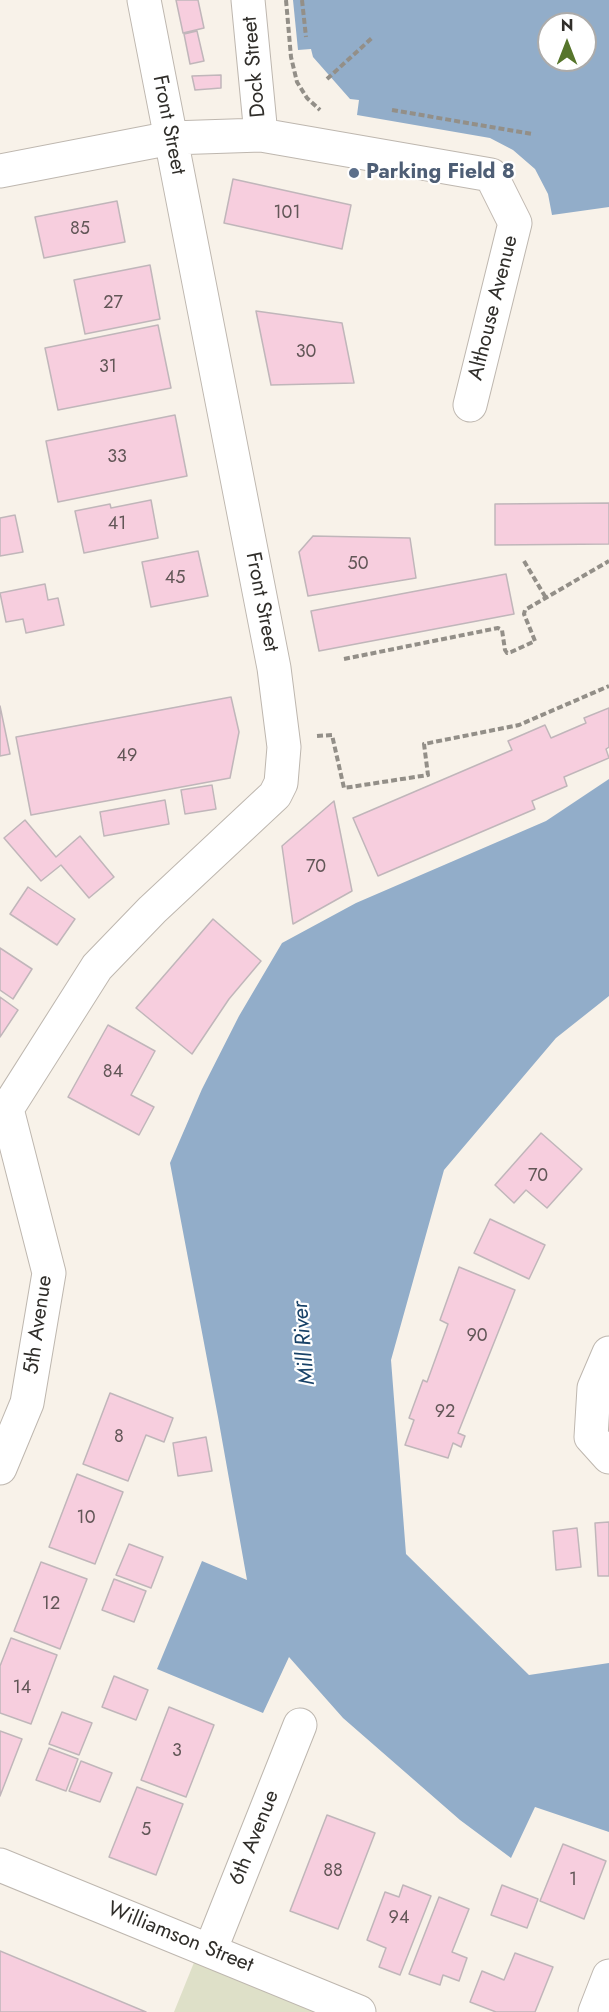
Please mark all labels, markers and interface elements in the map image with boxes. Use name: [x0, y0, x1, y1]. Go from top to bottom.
north arrow: [537, 12, 597, 72]
text: N: [561, 14, 573, 37]
street label: Dock Street: [238, 15, 272, 119]
street label: Front Street: [146, 73, 190, 177]
place label: Parking Field 8: [366, 160, 515, 186]
marker: Parking Field 8: [347, 166, 361, 180]
house number: 101: [274, 203, 300, 225]
house number: 85: [70, 219, 90, 241]
street label: Althouse Avenue: [464, 233, 524, 383]
house number: 27: [103, 293, 123, 315]
house number: 30: [296, 342, 316, 364]
house number: 31: [99, 357, 117, 379]
house number: 33: [107, 447, 127, 469]
house number: 41: [108, 514, 126, 536]
street label: Front Street: [239, 550, 283, 654]
house number: 50: [348, 554, 368, 576]
house number: 45: [165, 568, 185, 590]
house number: 49: [117, 746, 137, 768]
house number: 70: [306, 857, 326, 879]
house number: 84: [103, 1062, 123, 1084]
house number: 70: [528, 1166, 548, 1188]
street label: 5th Avenue: [20, 1274, 58, 1376]
water label: Mill River: [288, 1300, 322, 1386]
house number: 90: [466, 1326, 488, 1348]
house number: 92: [435, 1402, 455, 1424]
house number: 8: [114, 1427, 124, 1449]
house number: 10: [77, 1508, 95, 1530]
house number: 12: [42, 1594, 60, 1616]
house number: 14: [13, 1678, 31, 1700]
house number: 3: [172, 1741, 182, 1763]
street label: 6th Avenue: [225, 1787, 285, 1889]
house number: 5: [141, 1820, 151, 1842]
house number: 88: [323, 1861, 343, 1883]
house number: 1: [569, 1870, 577, 1892]
street label: Williamson Street: [103, 1897, 257, 1979]
house number: 94: [389, 1908, 409, 1930]

